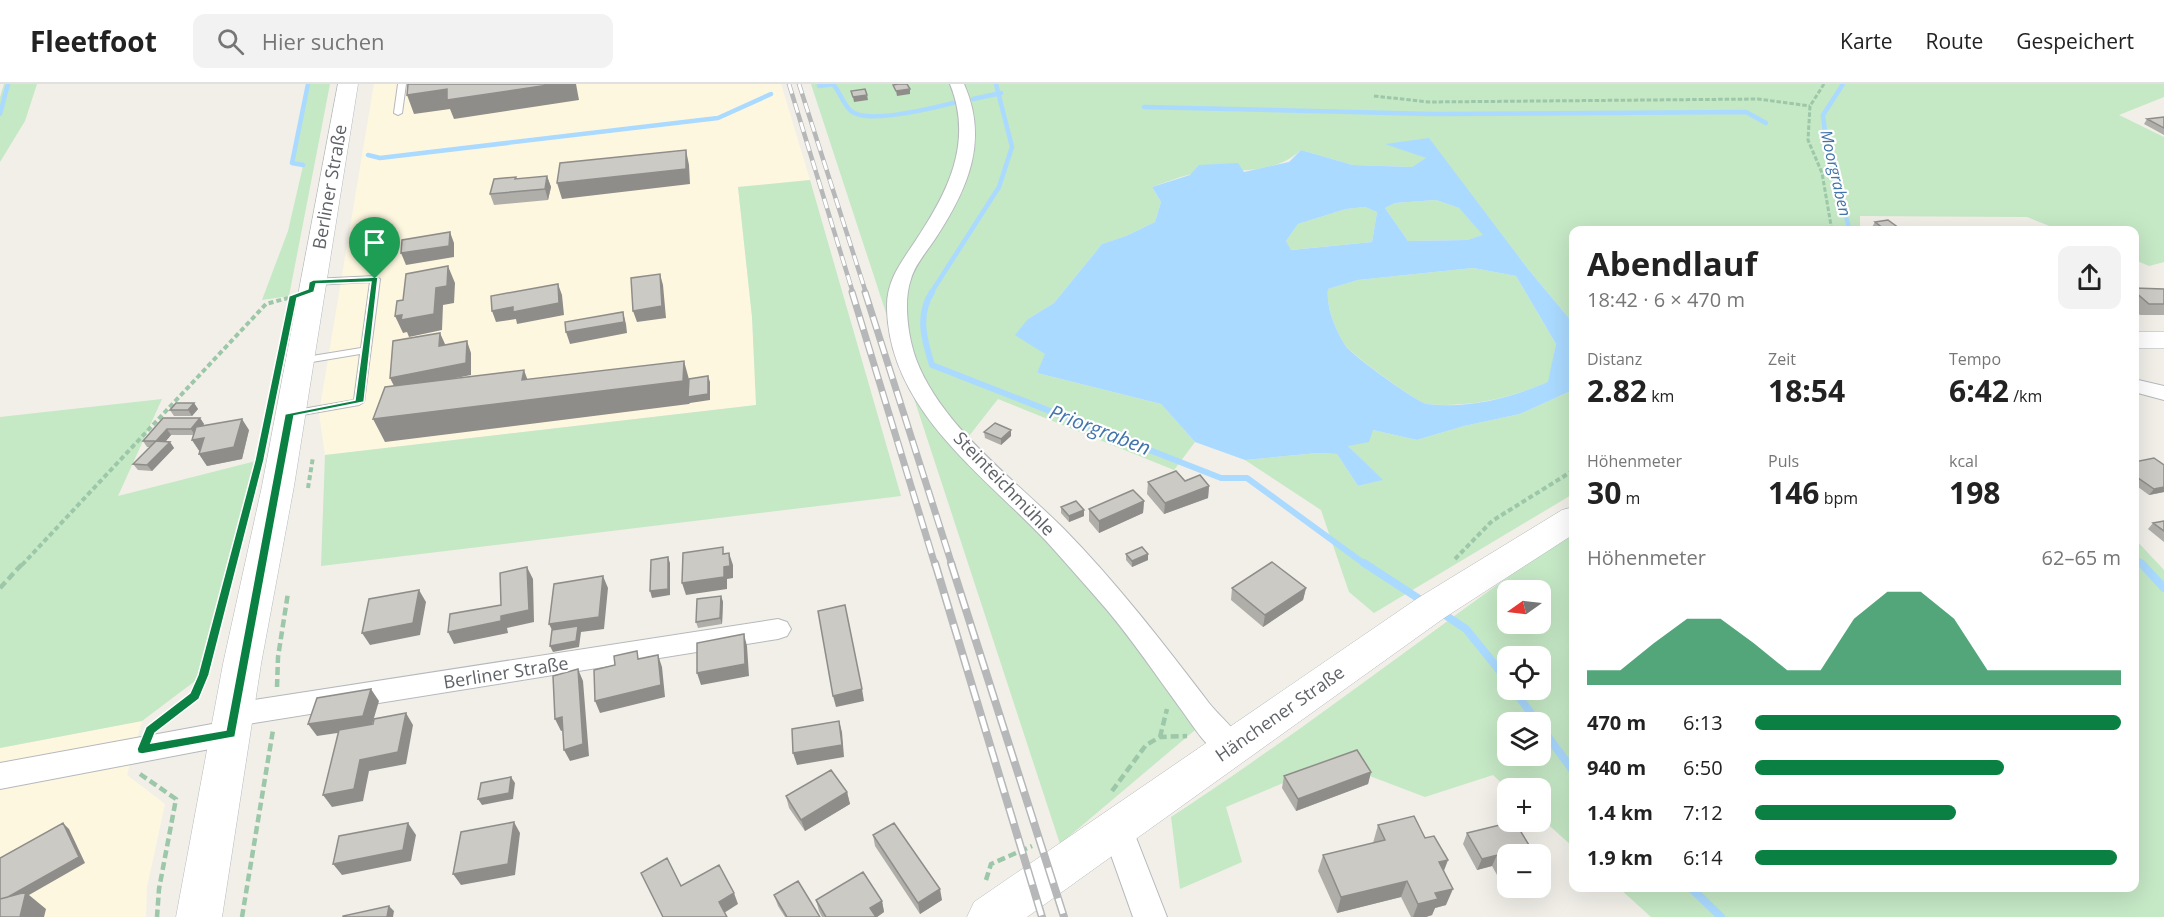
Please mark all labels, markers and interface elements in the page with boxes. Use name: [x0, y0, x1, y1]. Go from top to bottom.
search box: [193, 14, 613, 68]
text: Fleetfoot: [30, 22, 157, 60]
icon: search: [214, 25, 247, 58]
text: Hier suchen: [262, 26, 385, 56]
text: Karte: [1840, 27, 1892, 55]
text: Route: [1925, 27, 1983, 55]
text: Gespeichert: [2016, 27, 2134, 55]
street label: Berliner Straße: [306, 123, 352, 251]
water label: Moorgraben: [1815, 128, 1857, 218]
pin: [349, 217, 400, 279]
icon: arrive: [358, 226, 391, 259]
text: Abendlauf: [1587, 241, 1757, 286]
button: share: [2058, 246, 2121, 309]
text: 18:42 · 6 × 470 m: [1587, 286, 1745, 313]
text: Distanz: [1587, 348, 1642, 370]
text: Zeit: [1768, 348, 1796, 370]
text: Tempo: [1949, 348, 2001, 370]
text: 2.82: [1587, 370, 1647, 411]
text: 18:54: [1768, 370, 1845, 411]
text: 6:42: [1949, 370, 2009, 411]
text: km: [1647, 385, 1674, 407]
text: /km: [2009, 385, 2042, 407]
water label: Priorgraben: [1046, 398, 1155, 461]
street label: Steinteichmühle: [949, 426, 1061, 541]
text: Höhenmeter: [1587, 450, 1682, 472]
text: Puls: [1768, 450, 1799, 472]
text: kcal: [1949, 450, 1978, 472]
text: 30: [1587, 472, 1621, 513]
text: 146: [1768, 472, 1819, 513]
text: 198: [1949, 472, 2000, 513]
text: m: [1621, 487, 1640, 509]
text: bpm: [1819, 487, 1858, 509]
text: Höhenmeter: [1587, 544, 1706, 571]
text: 62–65 m: [2042, 544, 2121, 571]
north arrow: [1497, 580, 1551, 634]
map controls: [1497, 580, 1551, 898]
button: locate: [1497, 646, 1551, 700]
street label: Berliner Straße: [442, 650, 570, 694]
street label: Hänchener Straße: [1210, 660, 1349, 767]
text: 470 m: [1587, 709, 1646, 736]
text: 6:13: [1683, 709, 1723, 736]
button: layers: [1497, 712, 1551, 766]
text: 940 m: [1587, 754, 1646, 781]
text: 6:50: [1683, 754, 1723, 781]
button: +: [1497, 778, 1551, 832]
text: 1.4 km: [1587, 799, 1653, 826]
text: 7:12: [1683, 799, 1723, 826]
button: −: [1497, 844, 1551, 898]
text: 1.9 km: [1587, 844, 1653, 871]
text: 6:14: [1683, 844, 1723, 871]

